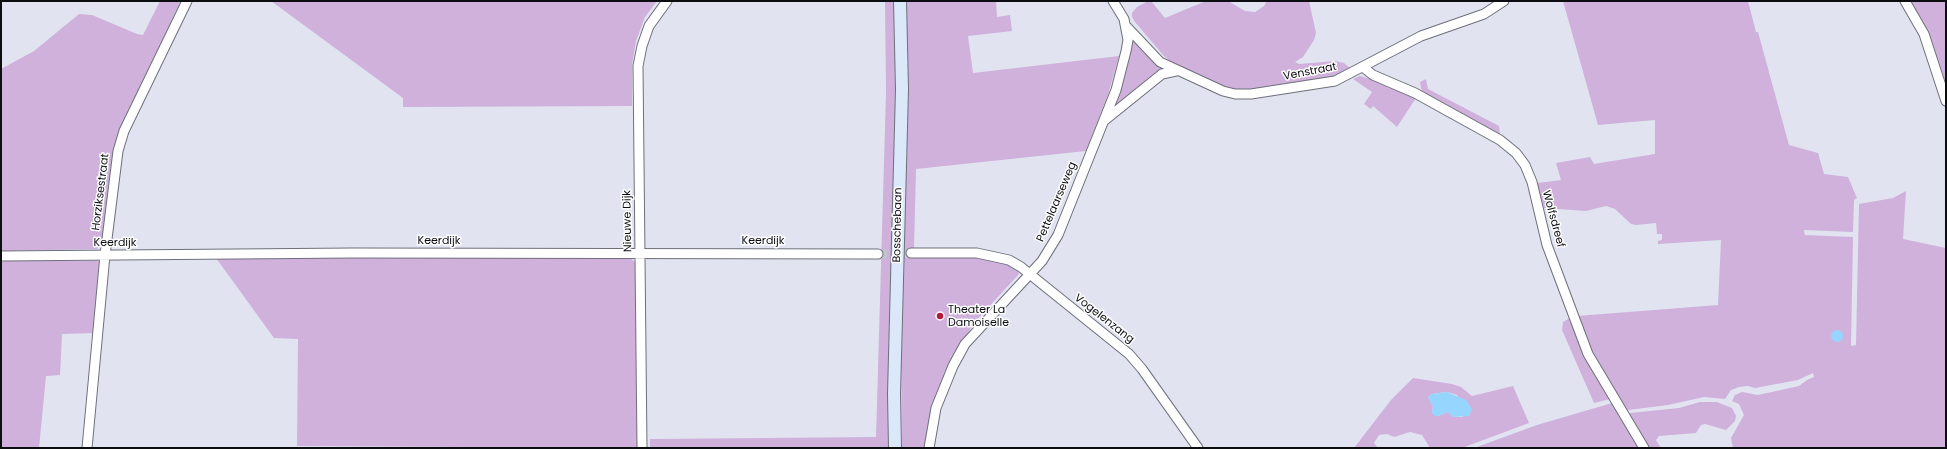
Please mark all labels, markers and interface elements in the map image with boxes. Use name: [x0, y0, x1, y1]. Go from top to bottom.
street label: Venstraat: [1282, 60, 1338, 84]
street label: Horziksestraat: [90, 153, 112, 231]
street label: Pettelaarseweg: [1034, 160, 1080, 244]
street label: Bosschebaan: [891, 187, 905, 263]
street label: Wolfsdreef: [1539, 189, 1567, 249]
street label: Nieuwe Dijk: [621, 190, 635, 252]
street label: Keerdijk: [418, 234, 460, 248]
street label: Keerdijk: [742, 234, 784, 248]
street label: Keerdijk: [94, 236, 136, 250]
street label: Vogelenzang: [1071, 292, 1137, 346]
place label: Theater La Damoiselle: [948, 303, 1009, 329]
marker: Theater La Damoiselle: [935, 311, 945, 321]

